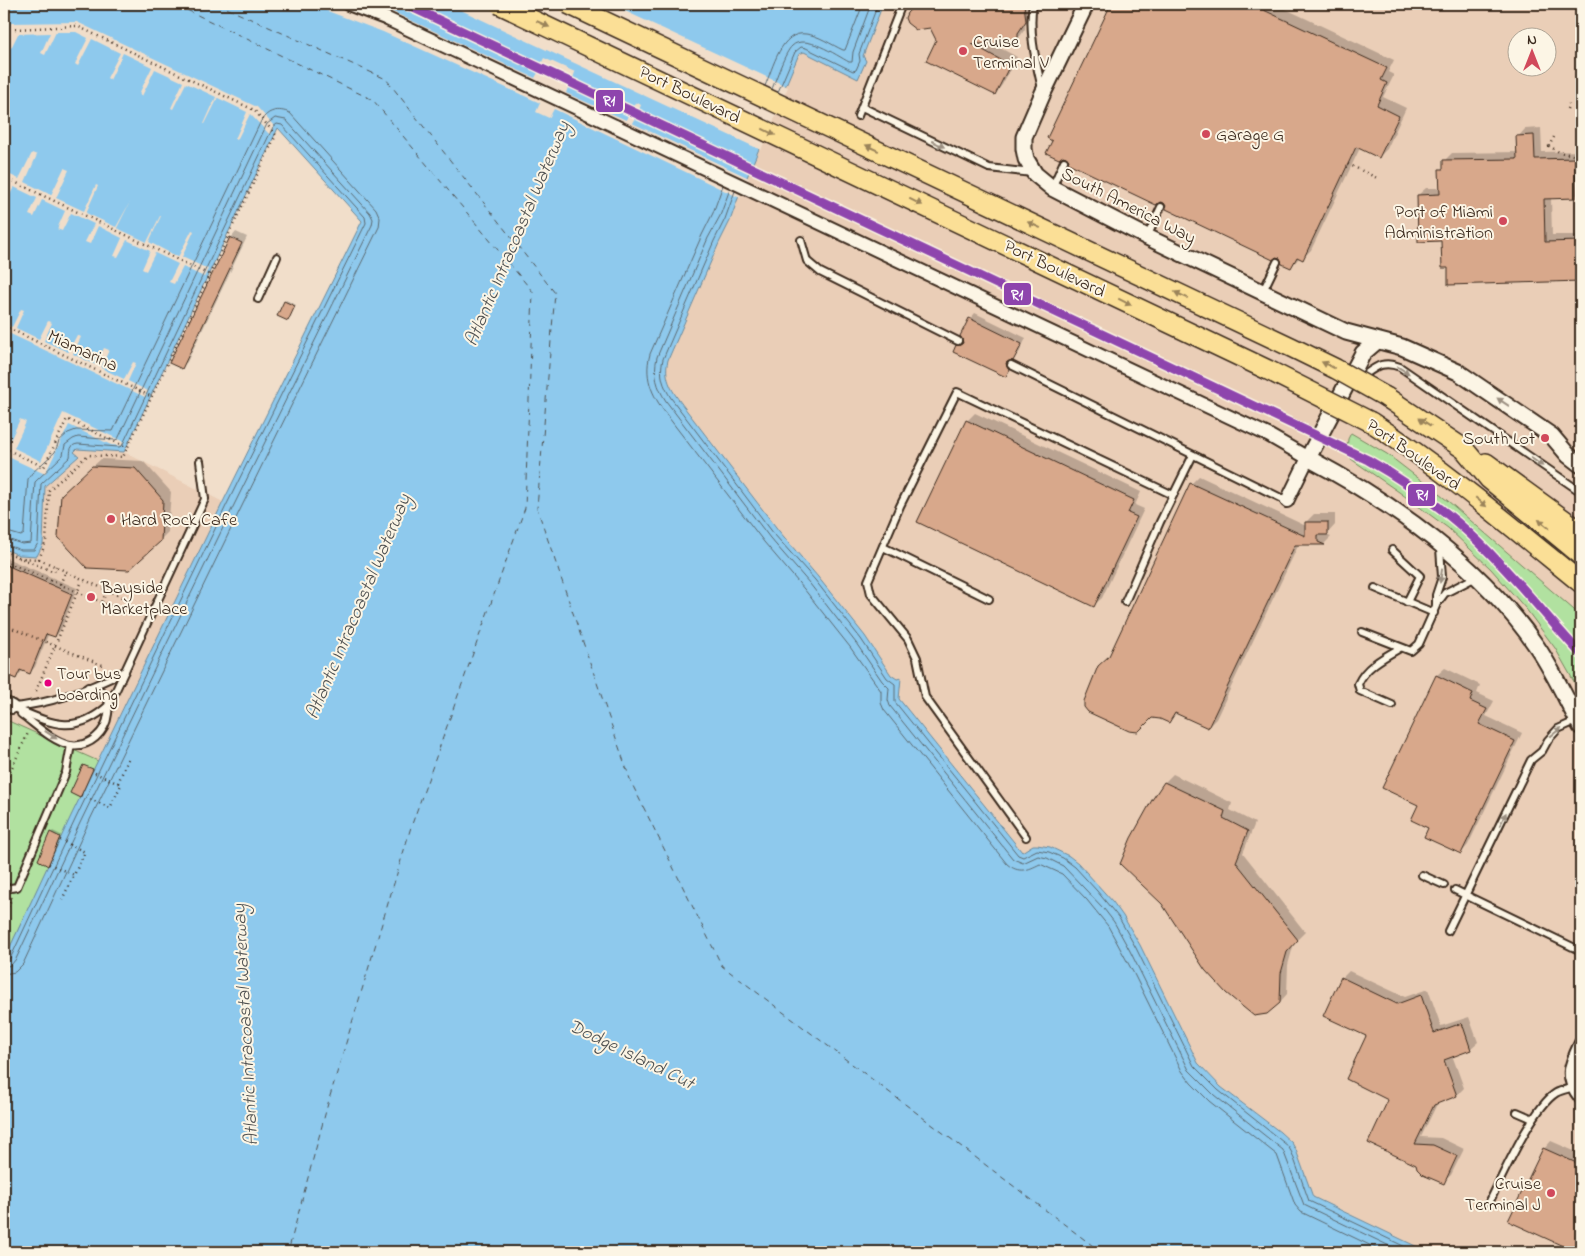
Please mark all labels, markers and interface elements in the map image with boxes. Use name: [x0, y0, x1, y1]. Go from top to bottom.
one-way arrow: [536, 20, 550, 28]
north arrow: [1508, 28, 1558, 78]
place label: Cruise Terminal V: [973, 30, 1049, 77]
text: N: [1527, 30, 1537, 51]
marker: Cruise Terminal V: [957, 45, 969, 57]
street label: Port Boulevard: [634, 60, 744, 132]
line badge: R1: [595, 89, 624, 113]
text: R1: [602, 91, 616, 112]
water label: Atlantic Intracoastal Waterway: [459, 117, 578, 351]
place label: Garage G: [1216, 123, 1284, 150]
one-way arrow: [762, 128, 776, 136]
marker: Garage G: [1200, 128, 1212, 140]
one-way arrow: [931, 140, 945, 148]
one-way arrow: [865, 144, 879, 152]
street label: South America Way: [1056, 162, 1200, 252]
one-way arrow: [908, 197, 923, 206]
place label: Port of Miami Administration: [1384, 200, 1493, 247]
marker: Port of Miami Administration: [1497, 215, 1509, 227]
one-way arrow: [1027, 221, 1041, 229]
street label: Port Boulevard: [999, 234, 1109, 306]
line badge: R1: [1003, 282, 1032, 306]
text: R1: [1010, 285, 1024, 306]
one-way arrow: [1174, 291, 1188, 299]
one-way arrow: [1118, 298, 1132, 306]
street label: Miamarina: [43, 324, 122, 379]
one-way arrow: [1321, 361, 1335, 369]
one-way arrow: [1396, 365, 1409, 374]
one-way arrow: [1496, 398, 1510, 407]
street label: Port Boulevard: [1360, 413, 1465, 498]
one-way arrow: [1419, 418, 1432, 427]
place label: South Lot: [1463, 427, 1535, 453]
marker: South Lot: [1539, 432, 1551, 444]
one-way arrow: [1530, 457, 1544, 467]
line badge: R1: [1407, 483, 1436, 507]
text: R1: [1415, 485, 1429, 506]
water label: Atlantic Intracoastal Waterway: [300, 490, 419, 724]
one-way arrow: [1474, 496, 1487, 507]
place label: Hard Rock Cafe: [121, 508, 238, 534]
marker: Hard Rock Cafe: [105, 513, 117, 525]
one-way arrow: [1537, 518, 1550, 529]
one-way arrow: [1436, 568, 1444, 584]
place label: Bayside Marketplace: [100, 576, 188, 623]
marker: Bayside Marketplace: [85, 591, 97, 603]
place label: Tour bus boarding: [57, 662, 121, 710]
marker: Tour bus boarding: [43, 678, 53, 688]
one-way arrow: [1550, 727, 1563, 737]
one-way arrow: [45, 730, 58, 740]
one-way arrow: [1499, 812, 1507, 826]
water label: Atlantic Intracoastal Waterway: [227, 903, 266, 1146]
water label: Dodge Island Cut: [563, 1013, 700, 1099]
place label: Cruise Terminal J: [1465, 1172, 1542, 1219]
marker: Cruise Terminal J: [1545, 1187, 1557, 1199]

